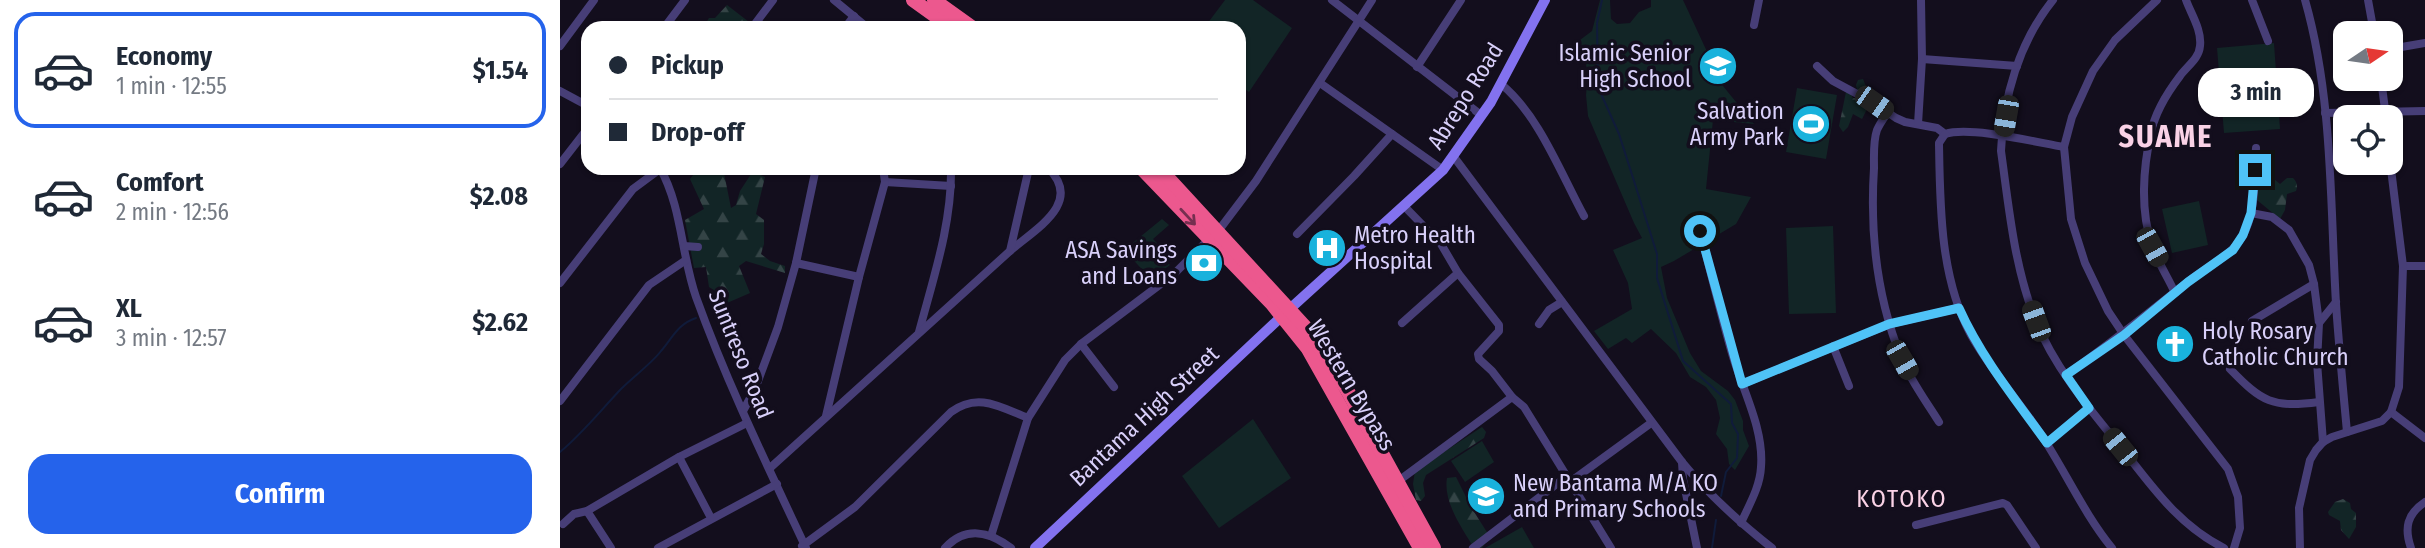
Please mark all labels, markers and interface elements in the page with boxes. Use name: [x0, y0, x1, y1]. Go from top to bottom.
north arrow: [2333, 21, 2403, 91]
map controls: [2333, 21, 2403, 175]
street label: Abrepo Road: [1421, 37, 1509, 155]
icon: car: [32, 39, 95, 102]
place label: Islamic Senior High School: [1558, 39, 1691, 93]
text: Economy: [116, 41, 212, 72]
school or university icon: Islamic Senior High School: [1697, 45, 1739, 87]
text: Pickup: [651, 50, 724, 81]
text: $1.54: [473, 55, 528, 86]
callout: 3 min: [2197, 68, 2313, 118]
text: 1 min · 12:55: [116, 72, 227, 100]
text: 3 min: [2230, 78, 2282, 106]
car: [1851, 82, 1898, 124]
car: [1993, 93, 2020, 139]
place label: Salvation Army Park: [1690, 97, 1784, 151]
sports icon: Salvation Army Park: [1790, 103, 1832, 145]
button: locate: [2333, 105, 2403, 175]
text: Drop-off: [651, 117, 744, 148]
district label: SUAME: [2119, 119, 2214, 155]
route end: [2239, 154, 2271, 186]
icon: car: [32, 165, 95, 228]
text: Comfort: [116, 167, 204, 198]
text: $2.08: [470, 181, 528, 212]
text: 2 min · 12:56: [116, 198, 229, 226]
one-way arrow: [1180, 208, 1196, 226]
route start: [1684, 215, 1716, 247]
place label: Metro Health Hospital: [1354, 221, 1476, 275]
car: [2133, 224, 2172, 270]
hospital icon: Metro Health Hospital: [1306, 227, 1348, 269]
place label: ASA Savings and Loans: [1065, 236, 1177, 290]
bank icon: ASA Savings and Loans: [1183, 242, 1225, 284]
street label: Suntreso Road: [702, 285, 780, 423]
icon: car: [32, 291, 95, 354]
text: XL: [116, 293, 142, 324]
car: [2019, 298, 2054, 344]
text: $2.62: [472, 307, 528, 338]
street label: Western Bypass: [1302, 314, 1402, 456]
place label: Holy Rosary Catholic Church: [2202, 317, 2349, 371]
church icon: Holy Rosary Catholic Church: [2154, 323, 2196, 365]
text: 3 min · 12:57: [116, 324, 227, 352]
car: [1883, 337, 1922, 383]
street label: Bantama High Street: [1064, 339, 1225, 492]
car: [2099, 424, 2142, 470]
button: Confirm: [28, 454, 532, 534]
place label: New Bantama M/A KO and Primary Schools: [1513, 469, 1718, 523]
school or university icon: New Bantama M/A KO and Primary Schools: [1465, 475, 1507, 517]
district label: KOTOKO: [1856, 485, 1948, 513]

